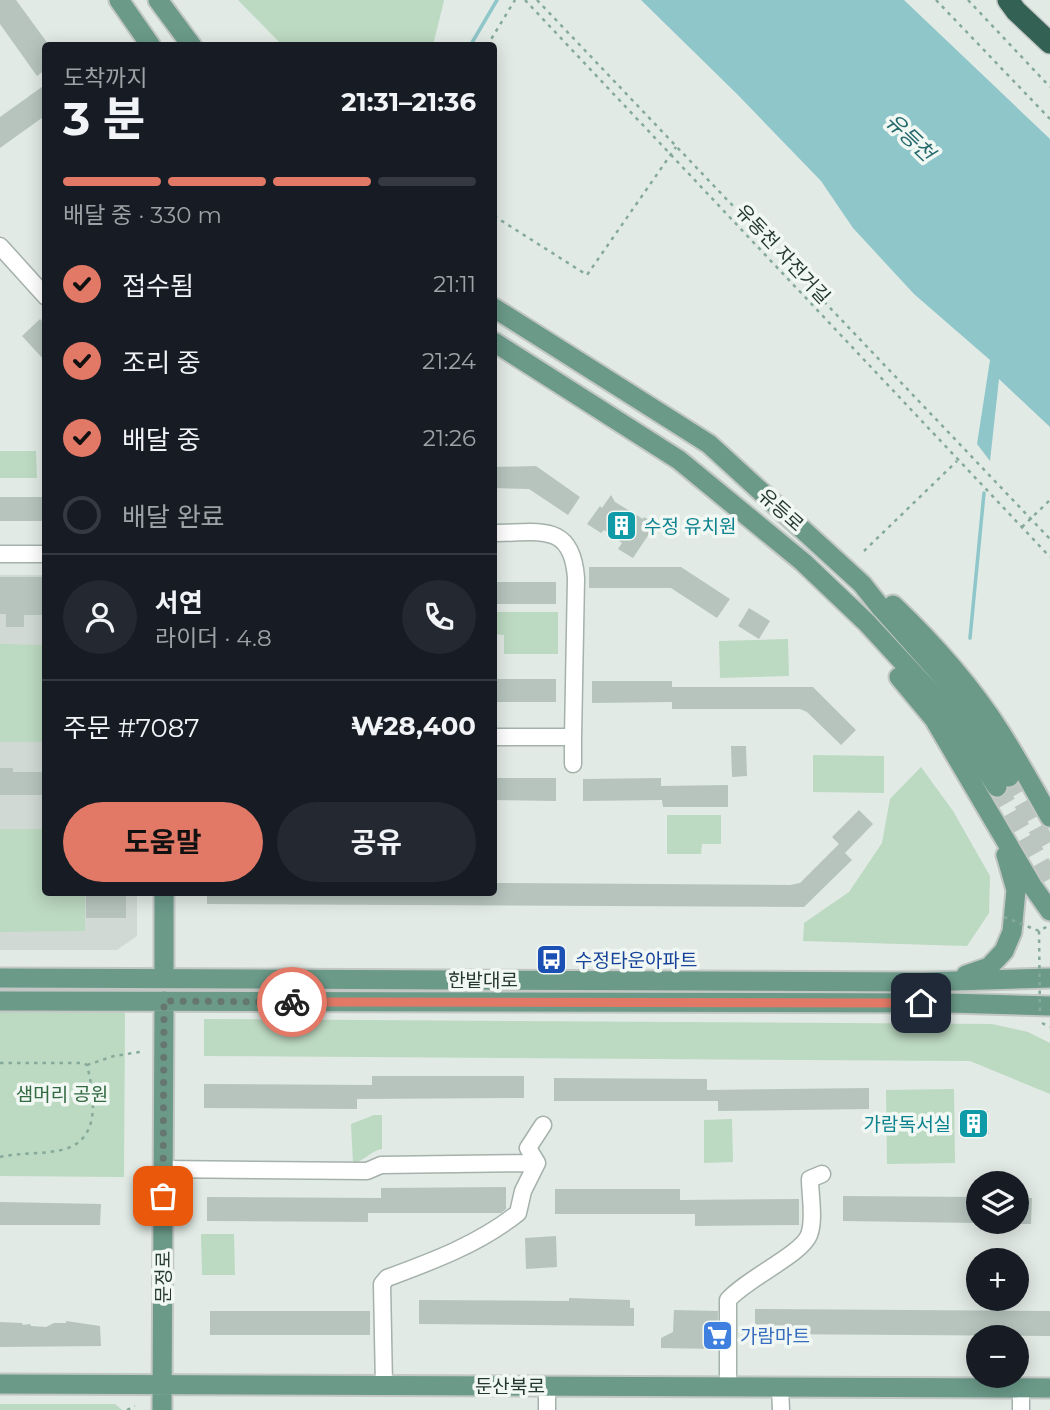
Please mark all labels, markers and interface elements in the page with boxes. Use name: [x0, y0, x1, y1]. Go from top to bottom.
text: 도착까지: [63, 64, 148, 92]
text: 21:31–21:36: [341, 86, 476, 118]
text: 3 분: [63, 90, 146, 147]
water label: 유등천: [880, 108, 941, 168]
street label: 유동천 자전거길: [731, 200, 835, 308]
text: 배달 중 · 330 m: [63, 201, 222, 229]
icon: check: [63, 265, 101, 303]
text: 접수됨: [122, 270, 194, 302]
text: 21:11: [433, 270, 476, 298]
icon: check: [63, 342, 101, 380]
text: 조리 중: [122, 347, 201, 379]
text: 21:24: [422, 347, 476, 375]
icon: check: [63, 419, 101, 457]
text: 배달 중: [122, 424, 201, 456]
text: 21:26: [423, 424, 476, 452]
street label: 유등로: [754, 484, 808, 536]
text: 배달 완료: [122, 501, 225, 533]
building icon: 수정 유치원: [604, 509, 638, 543]
place label: 수정 유치원: [644, 515, 736, 538]
button: person: [63, 580, 137, 654]
button: phone: [402, 580, 476, 654]
text: 서연: [155, 587, 203, 619]
text: 라이더 · 4.8: [155, 624, 272, 652]
text: ₩28,400: [351, 710, 476, 742]
text: 주문 #7087: [63, 712, 200, 744]
button: 도움말: [63, 802, 263, 882]
button: 공유: [277, 802, 476, 882]
bus stop icon: 수정타운아파트: [535, 943, 569, 977]
place label: 수정타운아파트: [575, 949, 697, 972]
courier: [257, 967, 327, 1037]
street label: 한밭대로: [448, 969, 518, 992]
pin: [891, 973, 951, 1033]
icon: bike: [273, 983, 311, 1021]
icon: home: [902, 984, 940, 1022]
park label: 샘머리 공원: [16, 1083, 108, 1106]
building icon: 가람독서실: [957, 1107, 991, 1141]
place label: 가람독서실: [864, 1113, 951, 1136]
pin: [133, 1166, 193, 1226]
map controls: [966, 1171, 1029, 1388]
button: layers: [966, 1171, 1029, 1234]
icon: bag: [144, 1177, 182, 1215]
button: +: [966, 1248, 1029, 1311]
street label: 문정로: [152, 1251, 175, 1303]
supermarket icon: 가람마트: [700, 1319, 734, 1353]
place label: 가람마트: [740, 1325, 810, 1348]
button: −: [966, 1325, 1029, 1388]
street label: 둔산북로: [475, 1375, 545, 1398]

